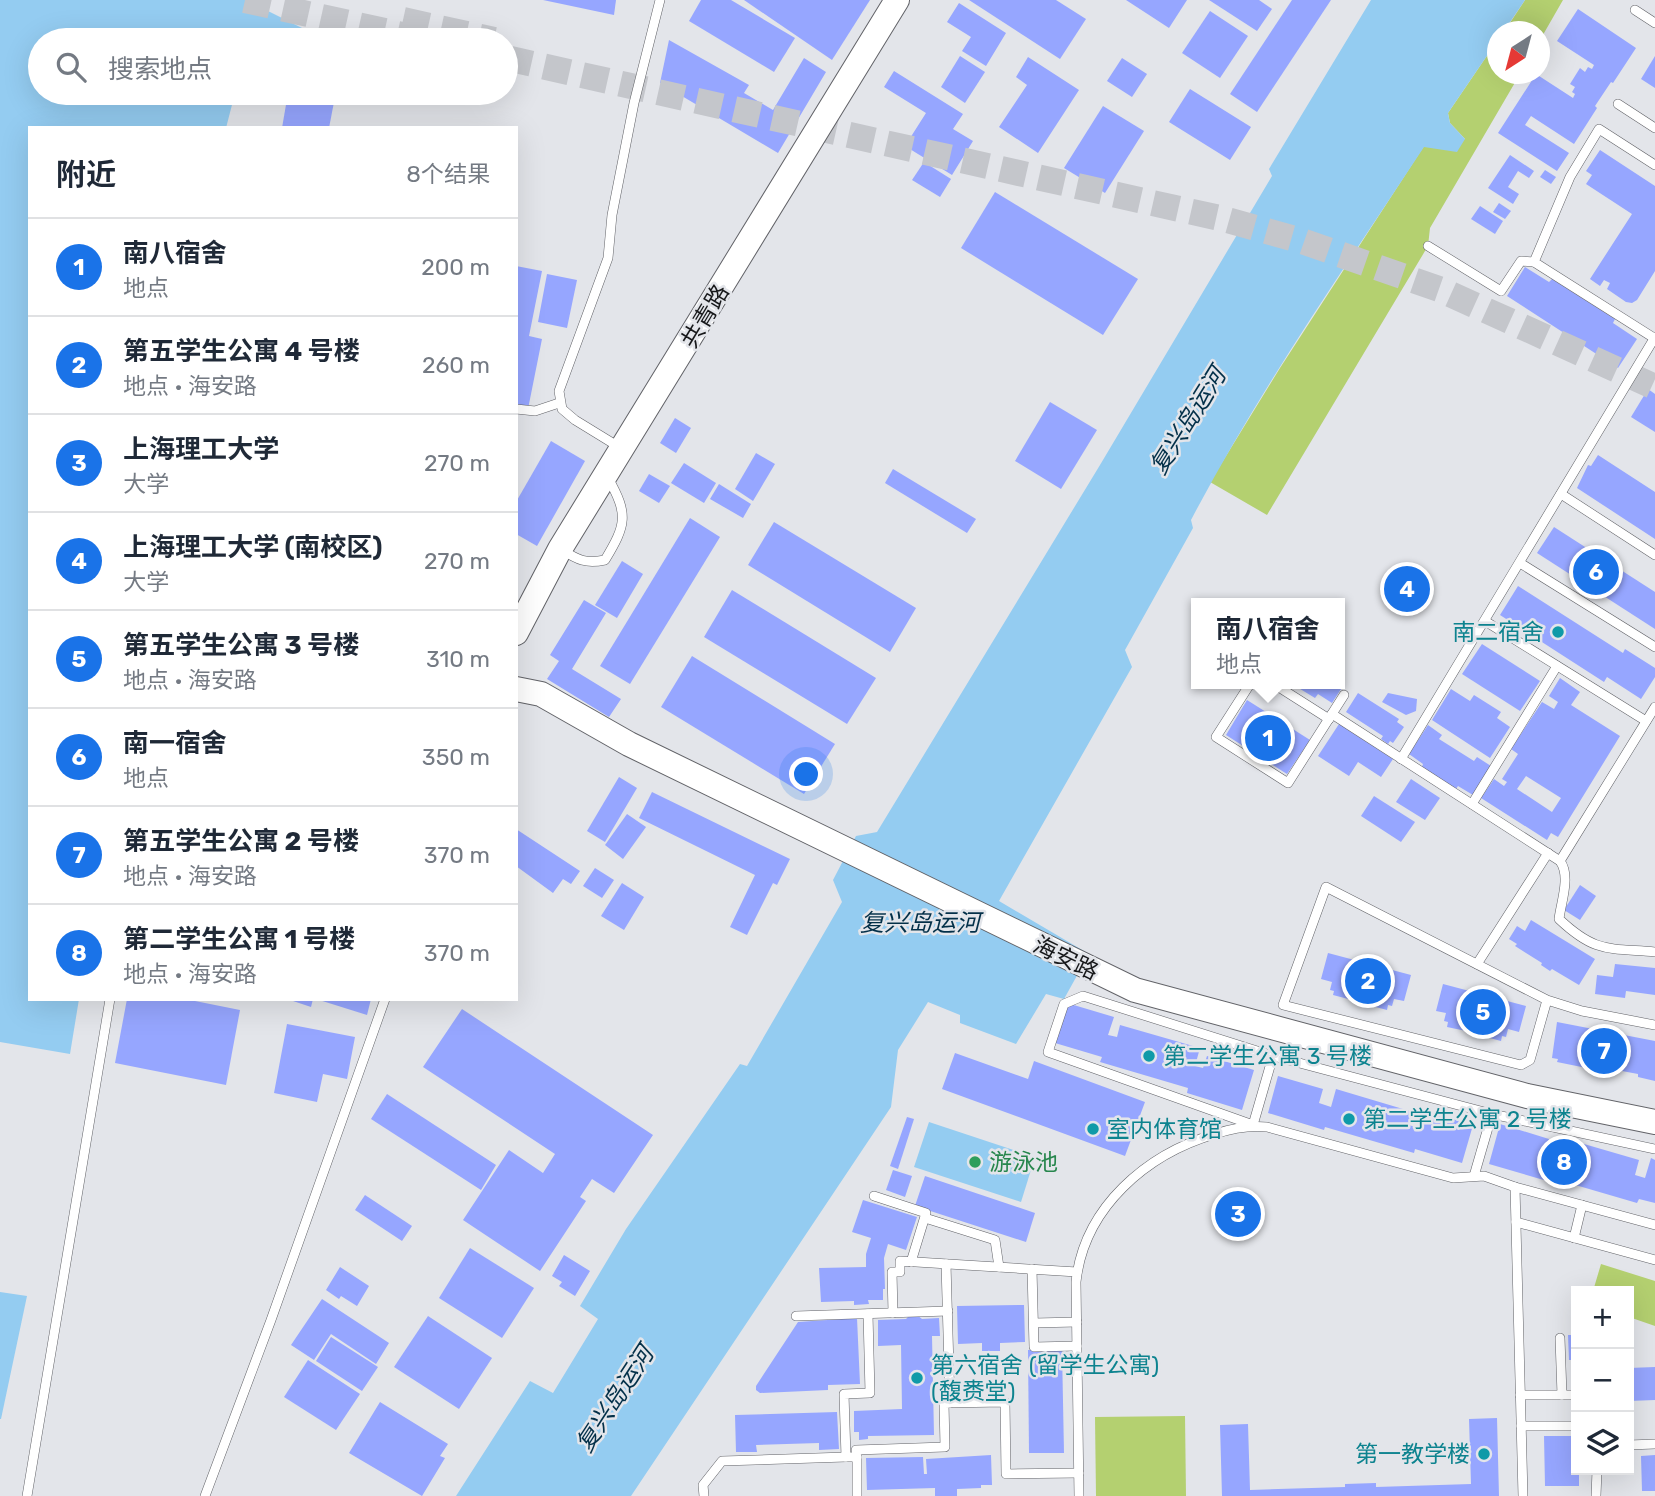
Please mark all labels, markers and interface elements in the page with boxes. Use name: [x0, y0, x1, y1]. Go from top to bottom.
north arrow: [1487, 21, 1550, 84]
search box: [28, 28, 518, 105]
icon: search: [52, 48, 90, 86]
text: 搜索地点: [108, 54, 212, 85]
text: 附近: [56, 157, 116, 193]
text: 8个结果: [406, 160, 490, 188]
text: 南八宿舍: [123, 238, 227, 269]
text: 1: [73, 253, 85, 281]
text: 200 m: [421, 253, 490, 281]
text: 地点: [123, 274, 169, 302]
street label: 共青路: [675, 279, 735, 353]
text: 第五学生公寓 4 号楼: [123, 336, 360, 367]
text: 2: [72, 351, 86, 379]
text: 260 m: [422, 351, 490, 379]
water label: 复兴岛运河: [1144, 359, 1234, 479]
text: 地点 · 海安路: [123, 372, 257, 400]
text: 上海理工大学: [123, 434, 279, 465]
text: 3: [71, 449, 87, 477]
text: 270 m: [424, 449, 490, 477]
text: 大学: [123, 470, 169, 498]
text: 上海理工大学 (南校区): [123, 532, 383, 563]
pin: 6: [1573, 546, 1619, 598]
text: 4: [71, 547, 87, 575]
text: 270 m: [424, 547, 490, 575]
pin: 4: [1384, 563, 1430, 615]
text: 大学: [123, 568, 169, 596]
popup: [1191, 598, 1345, 689]
text: 南八宿舍: [1216, 614, 1320, 645]
place label: 南二宿舍: [1452, 618, 1544, 646]
marker: 南二宿舍: [1550, 624, 1566, 640]
text: 第五学生公寓 3 号楼: [123, 630, 359, 661]
text: 5: [72, 645, 86, 673]
text: 310 m: [426, 645, 490, 673]
text: 地点: [1216, 650, 1262, 678]
text: 地点 · 海安路: [123, 666, 257, 694]
pin: 1: [1245, 712, 1291, 764]
text: 南一宿舍: [123, 728, 227, 759]
text: 6: [72, 743, 86, 771]
text: 350 m: [422, 743, 490, 771]
your location: [789, 757, 823, 791]
text: 地点: [123, 764, 169, 792]
text: 第五学生公寓 2 号楼: [123, 826, 359, 857]
text: 7: [72, 841, 86, 869]
text: 370 m: [424, 841, 490, 869]
text: 地点 · 海安路: [123, 862, 257, 890]
water label: 复兴岛运河: [860, 909, 984, 937]
text: 第二学生公寓 1 号楼: [123, 924, 355, 955]
street label: 海安路: [1029, 930, 1103, 986]
text: 8: [71, 939, 87, 967]
text: 370 m: [424, 939, 490, 967]
pin: 2: [1345, 955, 1391, 1007]
text: 地点 · 海安路: [123, 960, 257, 988]
pin: 5: [1460, 986, 1506, 1038]
pin: 7: [1581, 1025, 1627, 1077]
place label: 第二学生公寓 3 号楼: [1163, 1042, 1372, 1070]
marker: 第二学生公寓 3 号楼: [1141, 1048, 1157, 1064]
place label: 第二学生公寓 2 号楼: [1363, 1105, 1572, 1133]
marker: 第二学生公寓 2 号楼: [1341, 1111, 1357, 1127]
place label: 室内体育馆: [1107, 1115, 1222, 1143]
marker: 室内体育馆: [1085, 1121, 1101, 1137]
pin: 8: [1541, 1136, 1587, 1188]
place label: 游泳池: [989, 1148, 1058, 1176]
marker: 游泳池: [967, 1154, 983, 1170]
pin: 3: [1215, 1188, 1261, 1240]
map controls: [1571, 1286, 1634, 1475]
button: +: [1571, 1286, 1634, 1349]
water label: 复兴岛运河: [571, 1338, 662, 1457]
button: −: [1571, 1349, 1634, 1412]
place label: 第六宿舍 (留学生公寓) (馥赉堂): [931, 1351, 1159, 1405]
marker: 第六宿舍 (留学生公寓) (馥赉堂): [909, 1370, 925, 1386]
button: layers: [1571, 1412, 1634, 1475]
place label: 第一教学楼: [1355, 1440, 1470, 1468]
marker: 第一教学楼: [1476, 1446, 1492, 1462]

